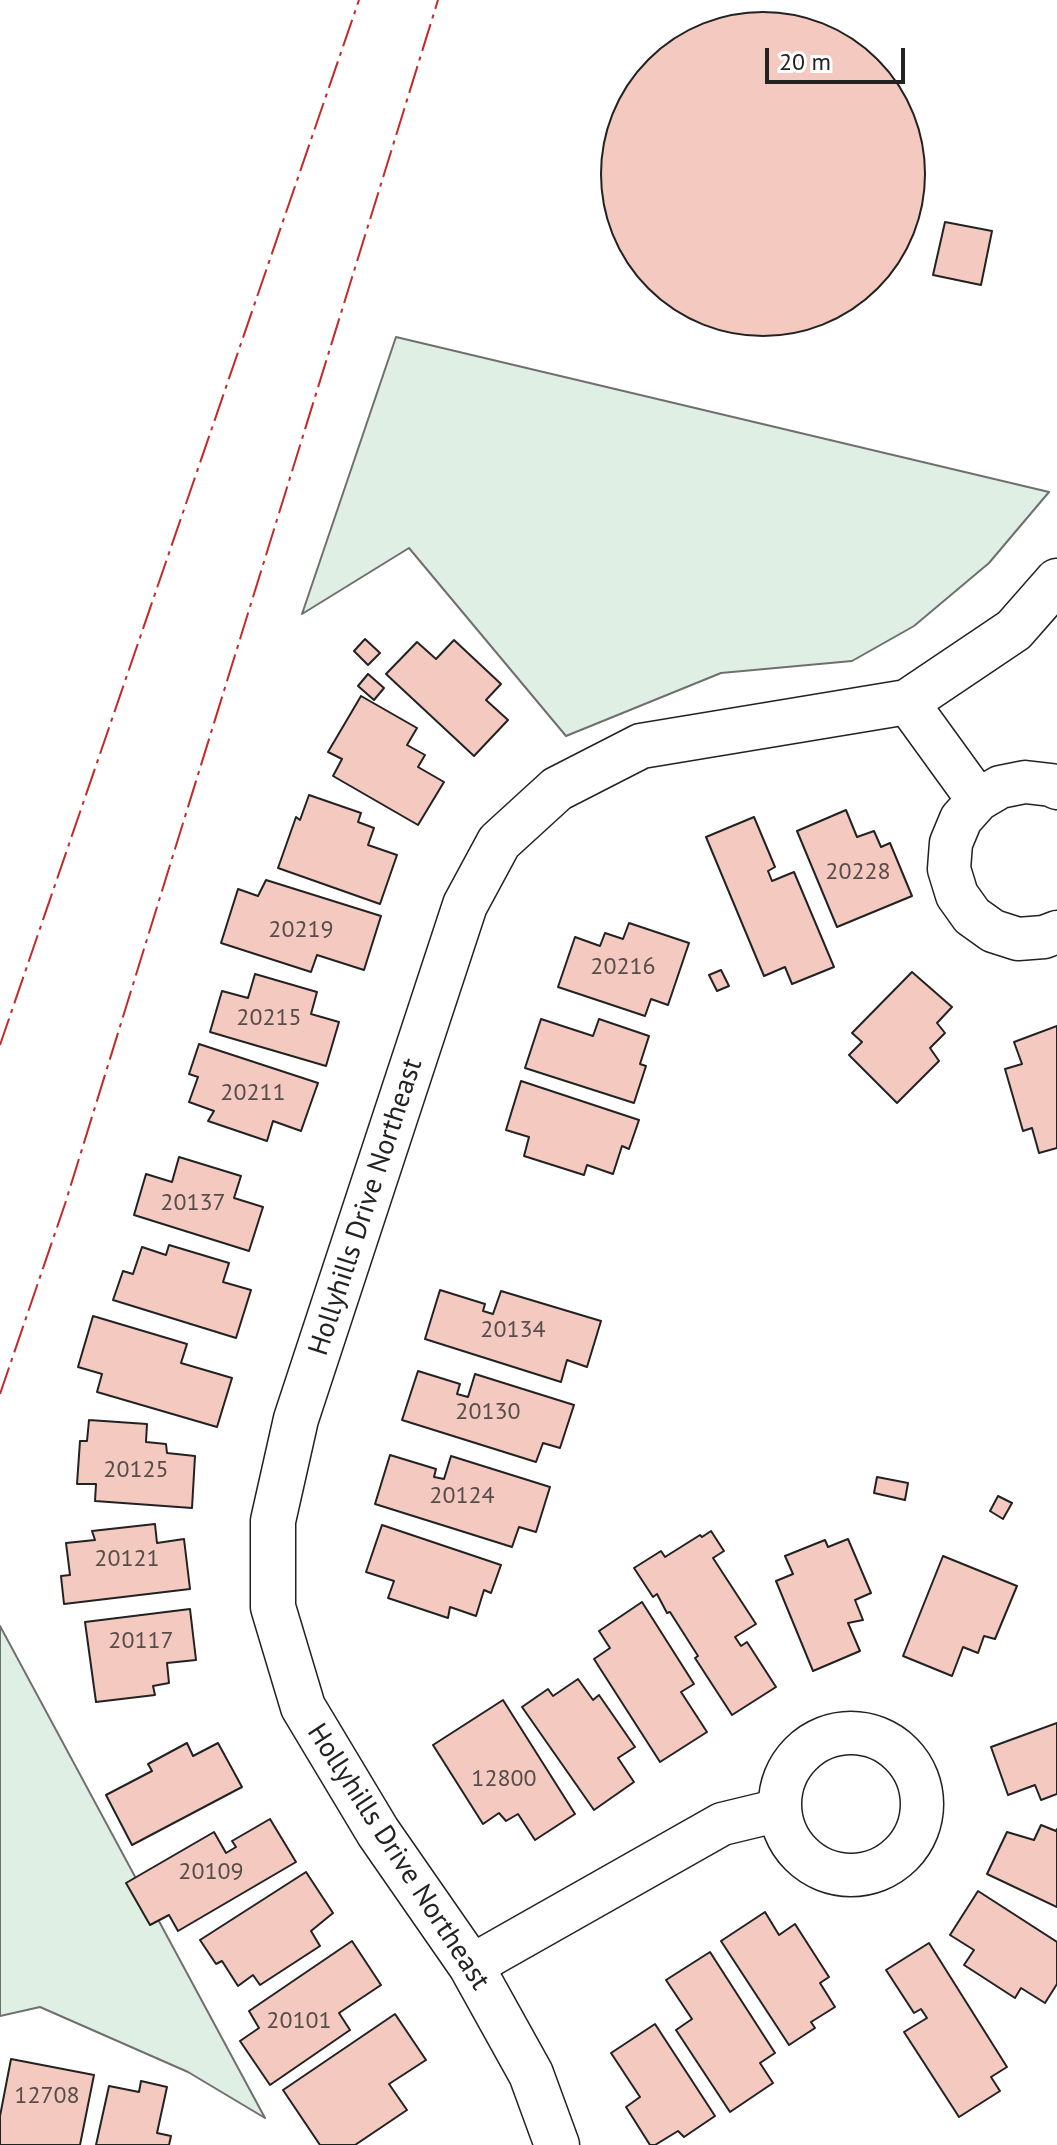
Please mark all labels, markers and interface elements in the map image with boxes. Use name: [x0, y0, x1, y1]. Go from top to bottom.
scale bar: [769, 32, 909, 82]
text: 20 m: [779, 46, 831, 77]
house number: 20228: [825, 858, 891, 886]
house number: 20219: [268, 916, 334, 944]
house number: 20216: [590, 953, 656, 981]
house number: 20215: [236, 1004, 302, 1032]
street label: Hollyhills Drive Northeast: [302, 1054, 430, 1360]
house number: 20211: [220, 1079, 286, 1107]
house number: 20137: [160, 1189, 226, 1217]
house number: 20134: [480, 1316, 546, 1344]
house number: 20130: [455, 1398, 521, 1426]
house number: 20125: [103, 1456, 169, 1484]
house number: 20124: [429, 1482, 495, 1510]
house number: 20121: [94, 1545, 160, 1573]
house number: 20117: [108, 1627, 174, 1655]
street label: Hollyhills Drive Northeast: [299, 1718, 497, 1996]
house number: 12800: [471, 1765, 537, 1793]
house number: 20109: [178, 1858, 244, 1886]
house number: 20101: [266, 2007, 332, 2035]
house number: 12708: [14, 2082, 80, 2110]

